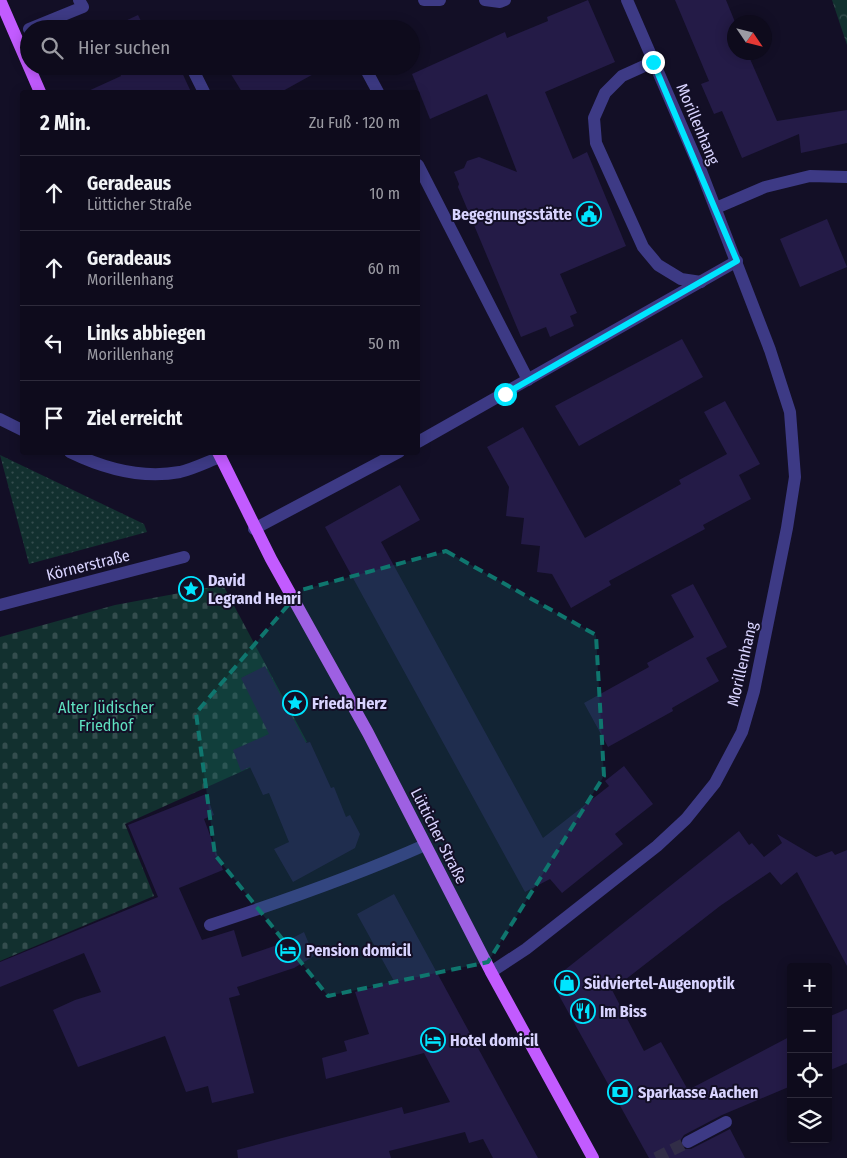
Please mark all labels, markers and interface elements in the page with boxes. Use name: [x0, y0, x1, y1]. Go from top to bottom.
north arrow: [727, 15, 772, 60]
search box: [20, 20, 420, 75]
icon: search: [38, 34, 66, 62]
text: Hier suchen: [78, 36, 170, 59]
route end: [642, 51, 665, 74]
street label: Morillenhang: [672, 81, 724, 168]
text: 2 Min.: [40, 110, 90, 136]
text: Zu Fuß · 120 m: [309, 113, 400, 132]
text: Geradeaus: [87, 172, 171, 195]
icon: ahead: [40, 179, 68, 207]
text: 10 m: [369, 184, 400, 203]
text: Lütticher Straße: [87, 195, 192, 214]
public building icon: Begegnungsstätte: [576, 201, 602, 227]
place label: Begegnungsstätte: [452, 205, 572, 224]
text: Geradeaus: [87, 247, 171, 270]
icon: ahead: [40, 254, 68, 282]
text: 60 m: [368, 259, 400, 278]
text: Morillenhang: [87, 270, 173, 289]
text: Links abbiegen: [87, 322, 206, 345]
icon: left: [40, 329, 68, 357]
text: 50 m: [368, 334, 400, 353]
text: Morillenhang: [87, 345, 173, 364]
route start: [494, 383, 517, 406]
icon: arrive: [40, 404, 68, 432]
text: Ziel erreicht: [87, 407, 183, 430]
street label: Körnerstraße: [44, 545, 132, 585]
place label: David Legrand Henri: [208, 571, 301, 608]
place icon: David Legrand Henri: [178, 576, 204, 602]
street label: Morillenhang: [723, 619, 761, 708]
place icon: Frieda Herz: [282, 690, 308, 716]
place label: Frieda Herz: [312, 694, 387, 713]
park label: Alter Jüdischer Friedhof: [58, 698, 154, 735]
street label: Lütticher Straße: [407, 785, 471, 887]
hotel icon: Pension domicil: [275, 937, 301, 963]
place label: Pension domicil: [306, 941, 412, 960]
map controls: [787, 963, 832, 1143]
button: +: [787, 963, 832, 1008]
shop icon: Südviertel-Augenoptik: [554, 970, 580, 996]
place label: Südviertel-Augenoptik: [584, 974, 736, 993]
restaurant icon: Im Biss: [570, 998, 596, 1024]
place label: Im Biss: [600, 1002, 647, 1021]
button: −: [787, 1008, 832, 1053]
hotel icon: Hotel domicil: [420, 1027, 446, 1053]
place label: Hotel domicil: [450, 1031, 539, 1050]
button: locate: [787, 1053, 832, 1098]
bank icon: Sparkasse Aachen: [607, 1079, 633, 1105]
place label: Sparkasse Aachen: [638, 1083, 758, 1102]
button: layers: [787, 1098, 832, 1143]

